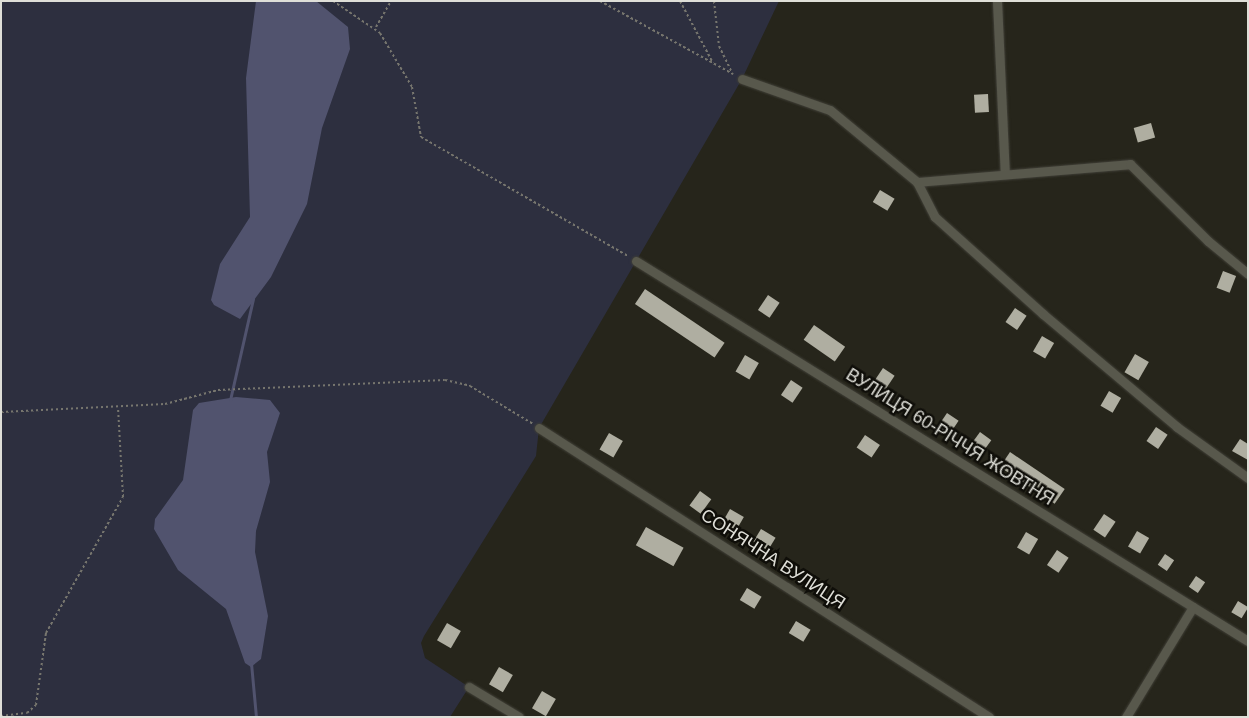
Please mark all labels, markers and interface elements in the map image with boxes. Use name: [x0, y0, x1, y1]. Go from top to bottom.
street label: ВУЛИЦЯ 60-РІЧЧЯ ЖОВТНЯ: [842, 364, 1058, 510]
street label: СОНЯЧНА ВУЛИЦЯ: [697, 504, 849, 614]

